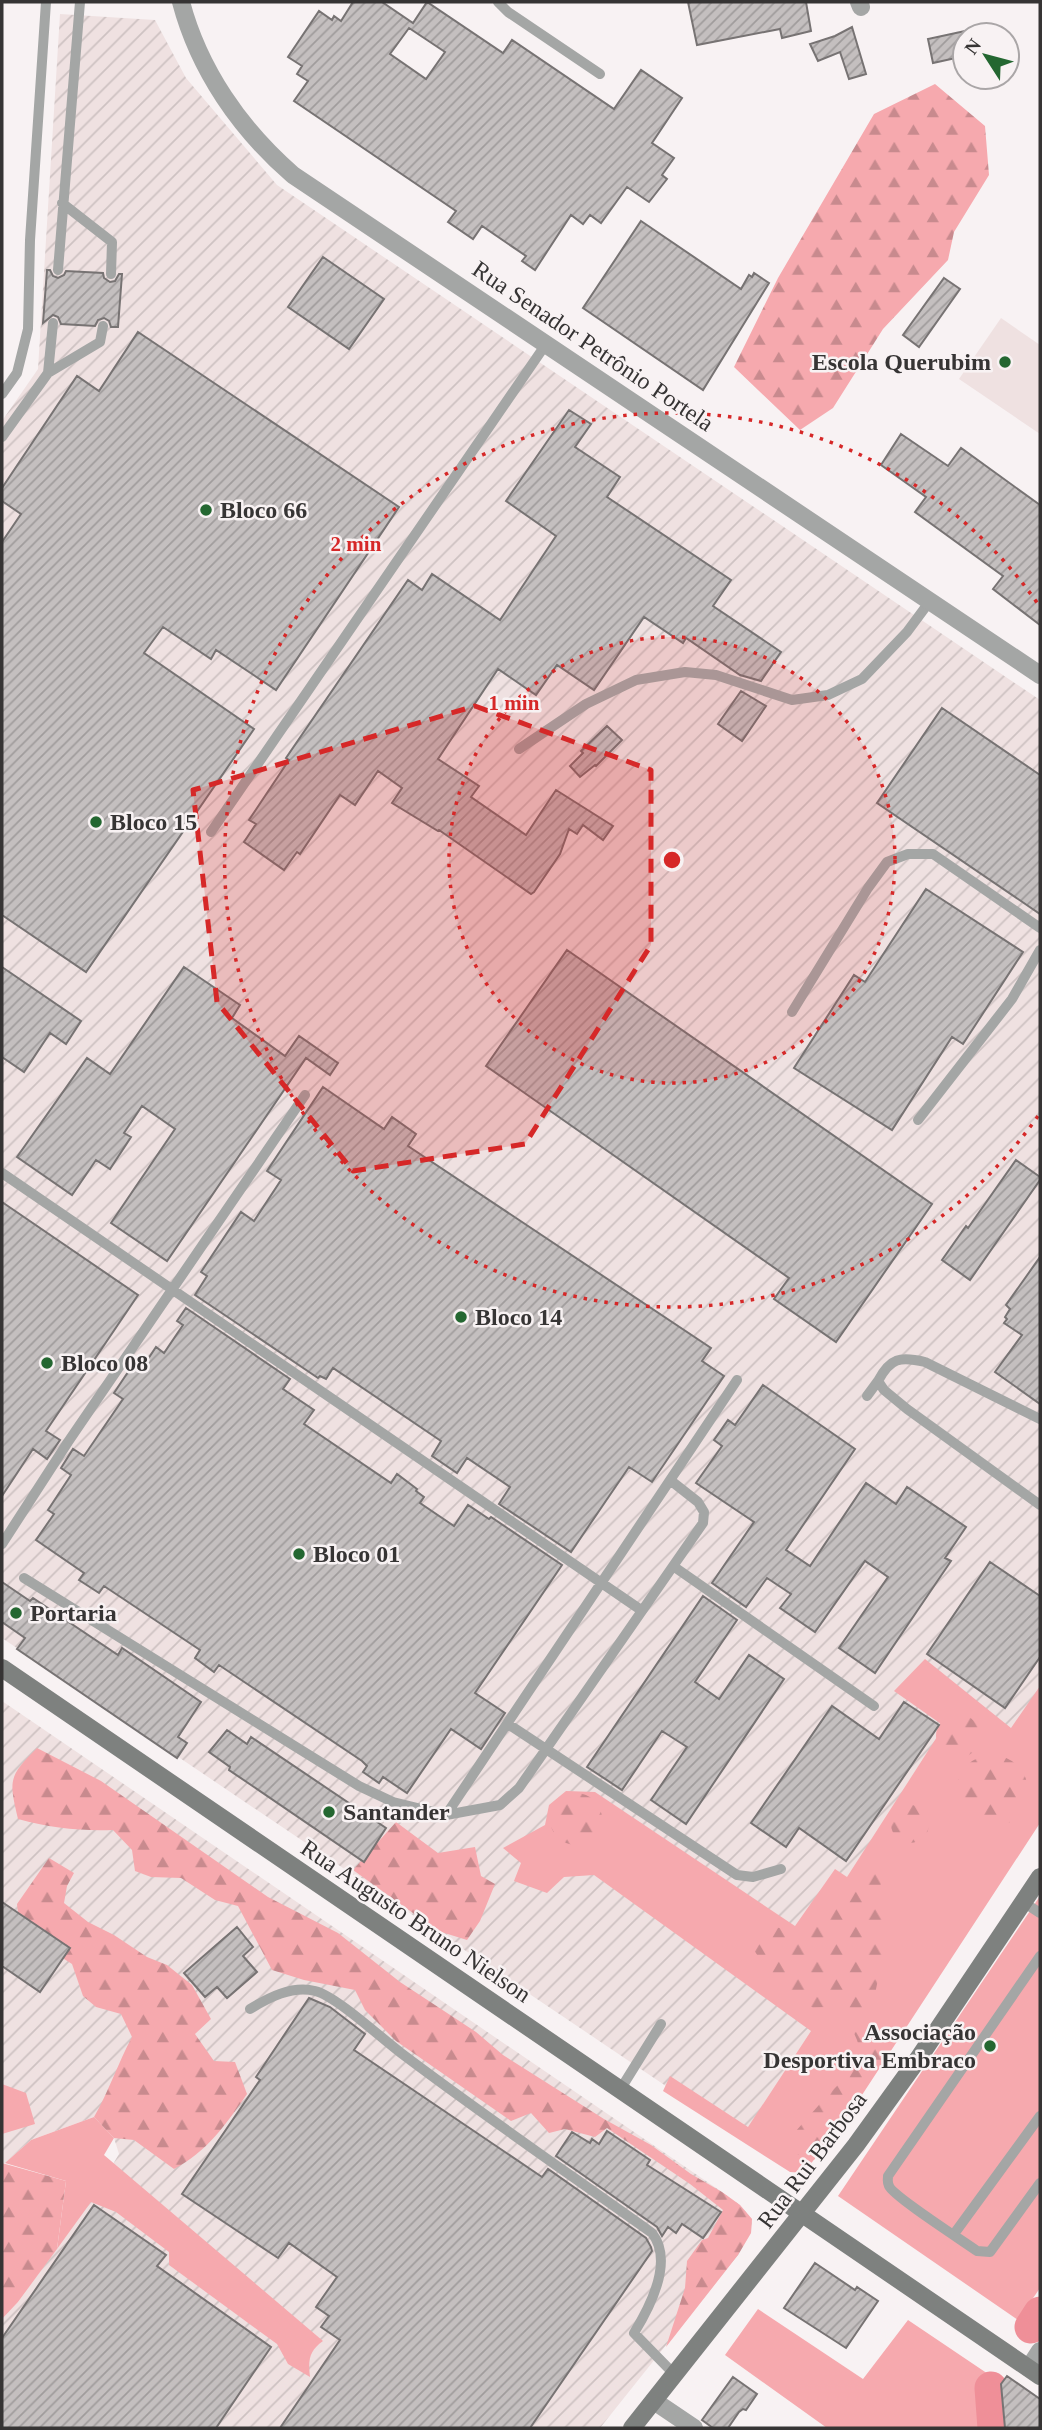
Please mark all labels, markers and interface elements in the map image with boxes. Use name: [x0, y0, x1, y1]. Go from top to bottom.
north arrow: [951, 21, 1021, 91]
text: N: [960, 34, 985, 58]
street label: Rua Senador Petrônio Portela: [468, 256, 719, 437]
place label: Escola Querubim: [812, 349, 991, 375]
marker: Escola Querubim: [997, 354, 1013, 370]
place label: Bloco 66: [220, 497, 307, 523]
marker: Bloco 66: [198, 502, 214, 518]
text: 2 min: [331, 532, 382, 556]
text: 1 min: [489, 691, 540, 715]
place label: Bloco 15: [110, 809, 197, 835]
marker: Bloco 15: [88, 814, 104, 830]
centre of rings: [660, 848, 684, 872]
place label: Bloco 14: [475, 1304, 562, 1330]
marker: Bloco 14: [453, 1309, 469, 1325]
place label: Bloco 08: [61, 1350, 148, 1376]
marker: Bloco 08: [39, 1355, 55, 1371]
place label: Bloco 01: [313, 1541, 400, 1567]
marker: Bloco 01: [291, 1546, 307, 1562]
place label: Portaria: [30, 1600, 117, 1626]
marker: Portaria: [8, 1605, 24, 1621]
place label: Santander: [343, 1799, 450, 1825]
marker: Santander: [321, 1804, 337, 1820]
street label: Rua Augusto Bruno Nielson: [296, 1834, 536, 2008]
place label: Associação Desportiva Embraco: [763, 2019, 976, 2073]
marker: Associação Desportiva Embraco: [982, 2038, 998, 2054]
street label: Rua Rui Barbosa: [752, 2086, 872, 2233]

